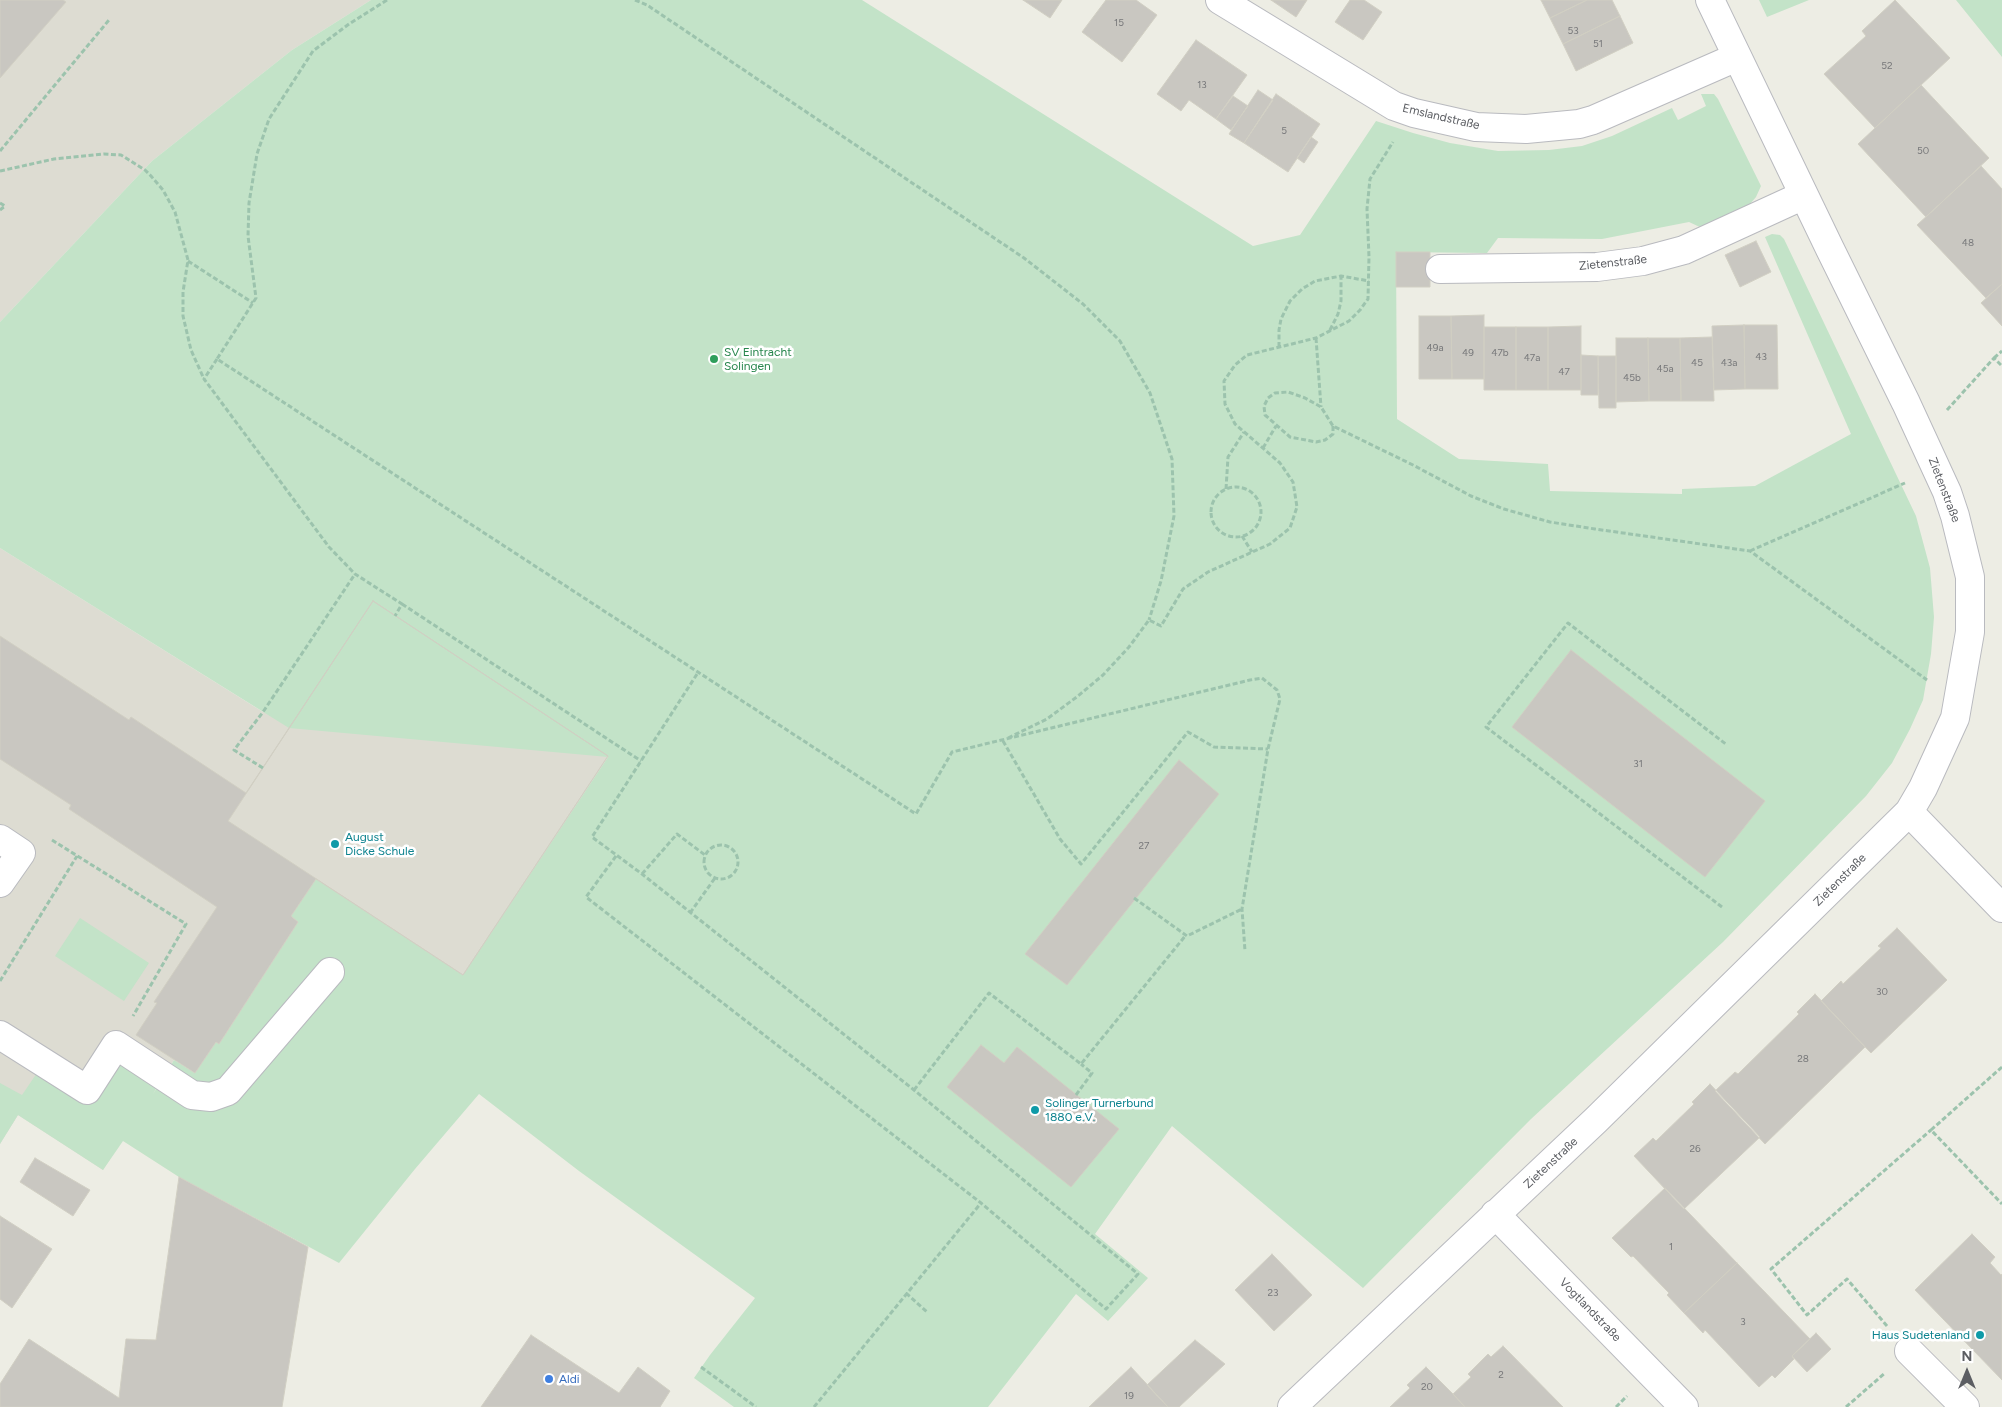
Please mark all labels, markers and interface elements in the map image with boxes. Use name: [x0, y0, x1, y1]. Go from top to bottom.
house number: 15: [1114, 17, 1124, 29]
house number: 53: [1567, 25, 1579, 37]
house number: 51: [1593, 38, 1603, 50]
house number: 52: [1881, 60, 1893, 72]
house number: 13: [1197, 79, 1207, 91]
street label: Emslandstraße: [1401, 101, 1481, 133]
house number: 5: [1281, 125, 1287, 137]
house number: 50: [1917, 145, 1929, 157]
house number: 48: [1962, 237, 1974, 249]
street label: Zietenstraße: [1578, 252, 1648, 274]
house number: 49a: [1427, 342, 1443, 354]
place label: SV Eintracht Solingen: [724, 345, 792, 373]
house number: 49: [1462, 347, 1474, 359]
house number: 47b: [1491, 347, 1509, 359]
house number: 43: [1755, 351, 1767, 363]
house number: 47a: [1524, 352, 1540, 364]
marker: SV Eintracht Solingen: [708, 353, 720, 365]
house number: 45: [1691, 357, 1703, 369]
house number: 43a: [1721, 357, 1737, 369]
house number: 45a: [1656, 363, 1674, 375]
house number: 47: [1558, 366, 1570, 378]
house number: 45b: [1623, 372, 1641, 384]
street label: Zietenstraße: [1925, 455, 1963, 525]
house number: 31: [1633, 758, 1643, 770]
place label: August Dicke Schule: [345, 830, 414, 858]
marker: August Dicke Schule: [329, 838, 341, 850]
house number: 27: [1139, 840, 1149, 852]
street label: Zietenstraße: [1811, 851, 1869, 909]
house number: 30: [1876, 986, 1888, 998]
house number: 28: [1797, 1053, 1809, 1065]
place label: Solinger Turnerbund 1880 e.V.: [1045, 1096, 1154, 1124]
marker: Solinger Turnerbund 1880 e.V.: [1029, 1104, 1041, 1116]
street label: Zietenstraße: [1521, 1134, 1581, 1192]
house number: 26: [1689, 1143, 1701, 1155]
house number: 1: [1669, 1241, 1673, 1253]
street label: Vogtlandstraße: [1556, 1275, 1624, 1345]
house number: 23: [1267, 1287, 1279, 1299]
house number: 3: [1740, 1316, 1746, 1328]
place label: Haus Sudetenland: [1872, 1328, 1970, 1342]
marker: Haus Sudetenland: [1974, 1329, 1986, 1341]
north arrow: [1942, 1347, 1992, 1397]
text: N: [1962, 1348, 1972, 1365]
house number: 2: [1498, 1369, 1504, 1381]
place label: Aldi: [559, 1372, 580, 1386]
marker: Aldi: [543, 1373, 555, 1385]
house number: 20: [1421, 1381, 1433, 1393]
house number: 19: [1124, 1390, 1134, 1402]

